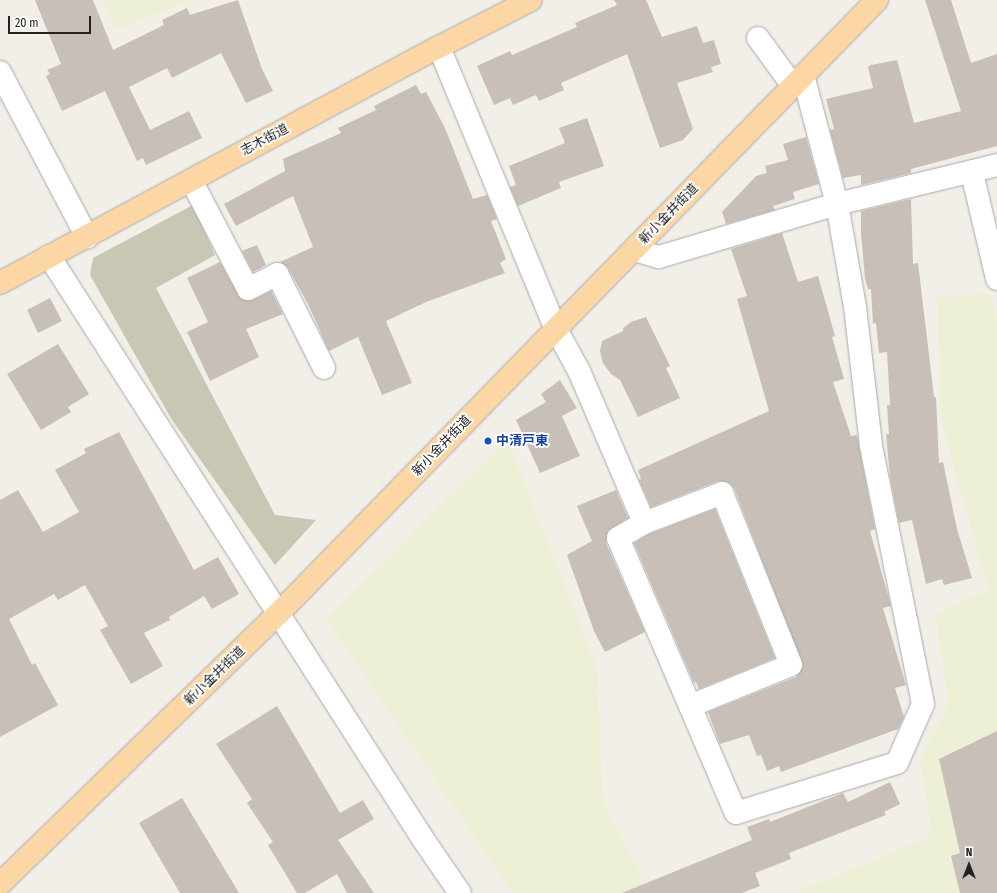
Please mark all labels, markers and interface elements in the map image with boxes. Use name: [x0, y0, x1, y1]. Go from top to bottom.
scale bar: [10, 8, 93, 34]
text: 20 m: [15, 16, 39, 30]
street label: 志木街道: [238, 121, 292, 159]
street label: 新小金井街道: [636, 181, 702, 247]
street label: 新小金井街道: [409, 413, 475, 479]
place label: 中清戸東: [496, 433, 548, 449]
marker: 中清戸東: [483, 436, 493, 446]
street label: 新小金井街道: [182, 643, 248, 709]
north arrow: [949, 845, 989, 885]
text: N: [966, 846, 972, 859]

